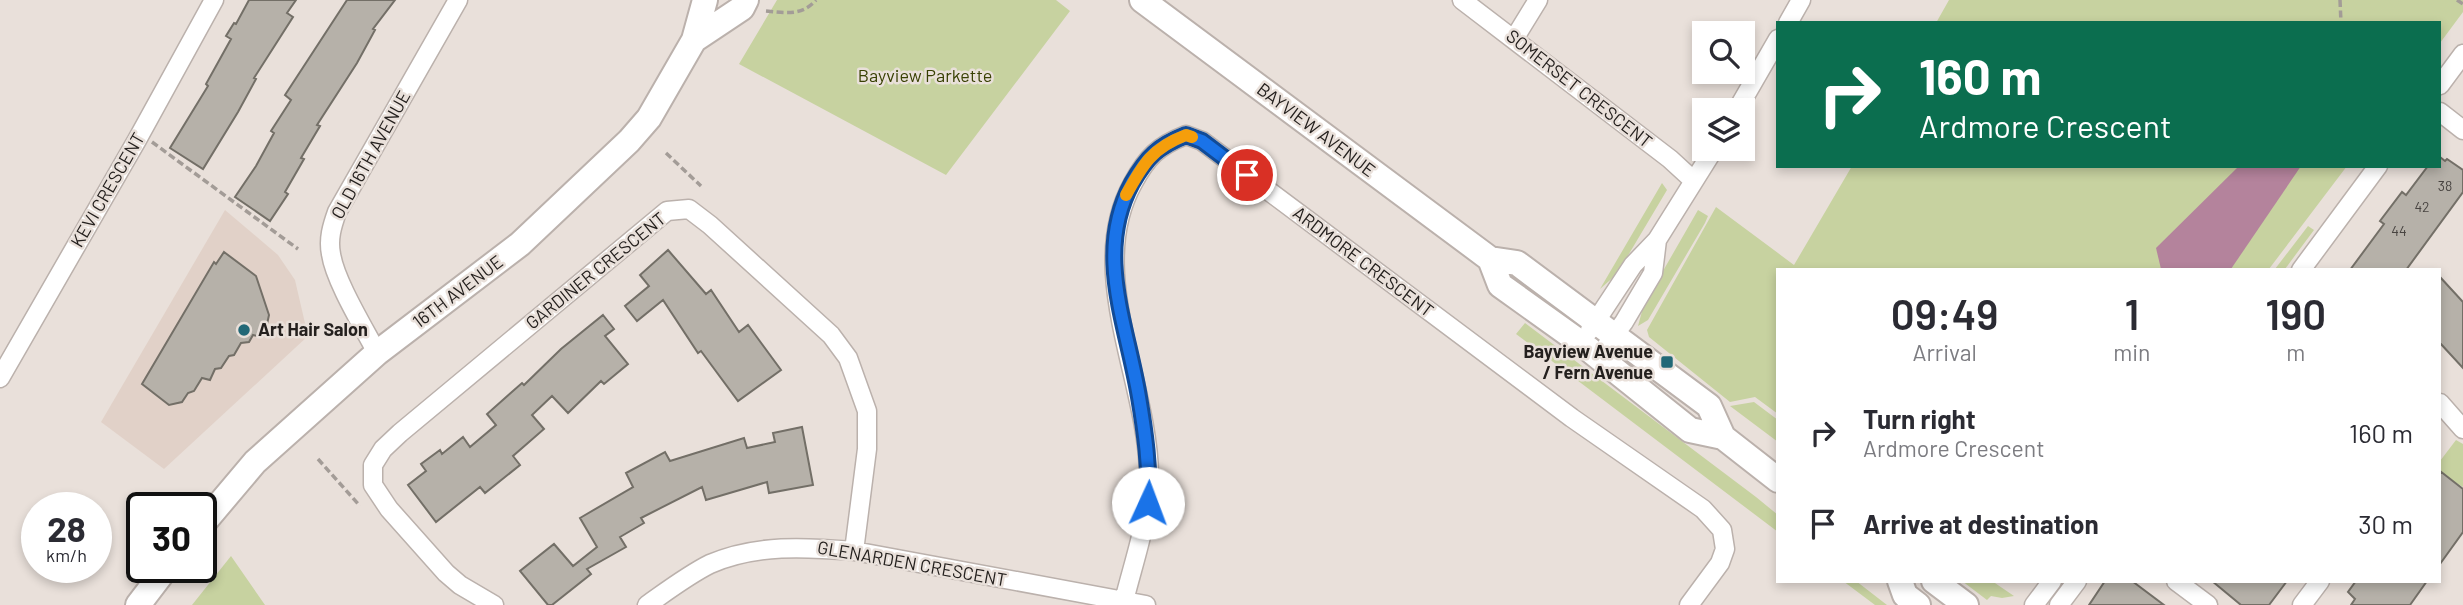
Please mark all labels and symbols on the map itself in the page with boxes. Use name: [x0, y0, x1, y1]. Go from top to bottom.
street label: SOMERSET CRESCENT: [1502, 24, 1657, 152]
park label: Bayview Parkette: [858, 64, 992, 86]
street label: BAYVIEW AVENUE: [1253, 78, 1380, 181]
street label: OLD 16TH AVENUE: [326, 86, 414, 223]
street label: KEVI CRESCENT: [65, 128, 149, 251]
pin: [1217, 145, 1277, 205]
house number: 38: [2438, 177, 2452, 194]
house number: 42: [2414, 198, 2430, 215]
street label: ARDMORE CRESCENT: [1289, 201, 1438, 321]
street label: GARDINER CRESCENT: [521, 207, 670, 333]
house number: 44: [2391, 222, 2407, 239]
street label: 16TH AVENUE: [408, 250, 507, 332]
place label: Art Hair Salon: [258, 318, 368, 340]
marker: Art Hair Salon: [236, 322, 252, 338]
place label: Bayview Avenue / Fern Avenue: [1523, 340, 1653, 383]
marker: Bayview Avenue / Fern Avenue: [1659, 354, 1675, 370]
position arrow: [1111, 466, 1185, 540]
speed limit sign: 30: [126, 492, 217, 583]
street label: GLENARDEN CRESCENT: [816, 536, 1008, 590]

